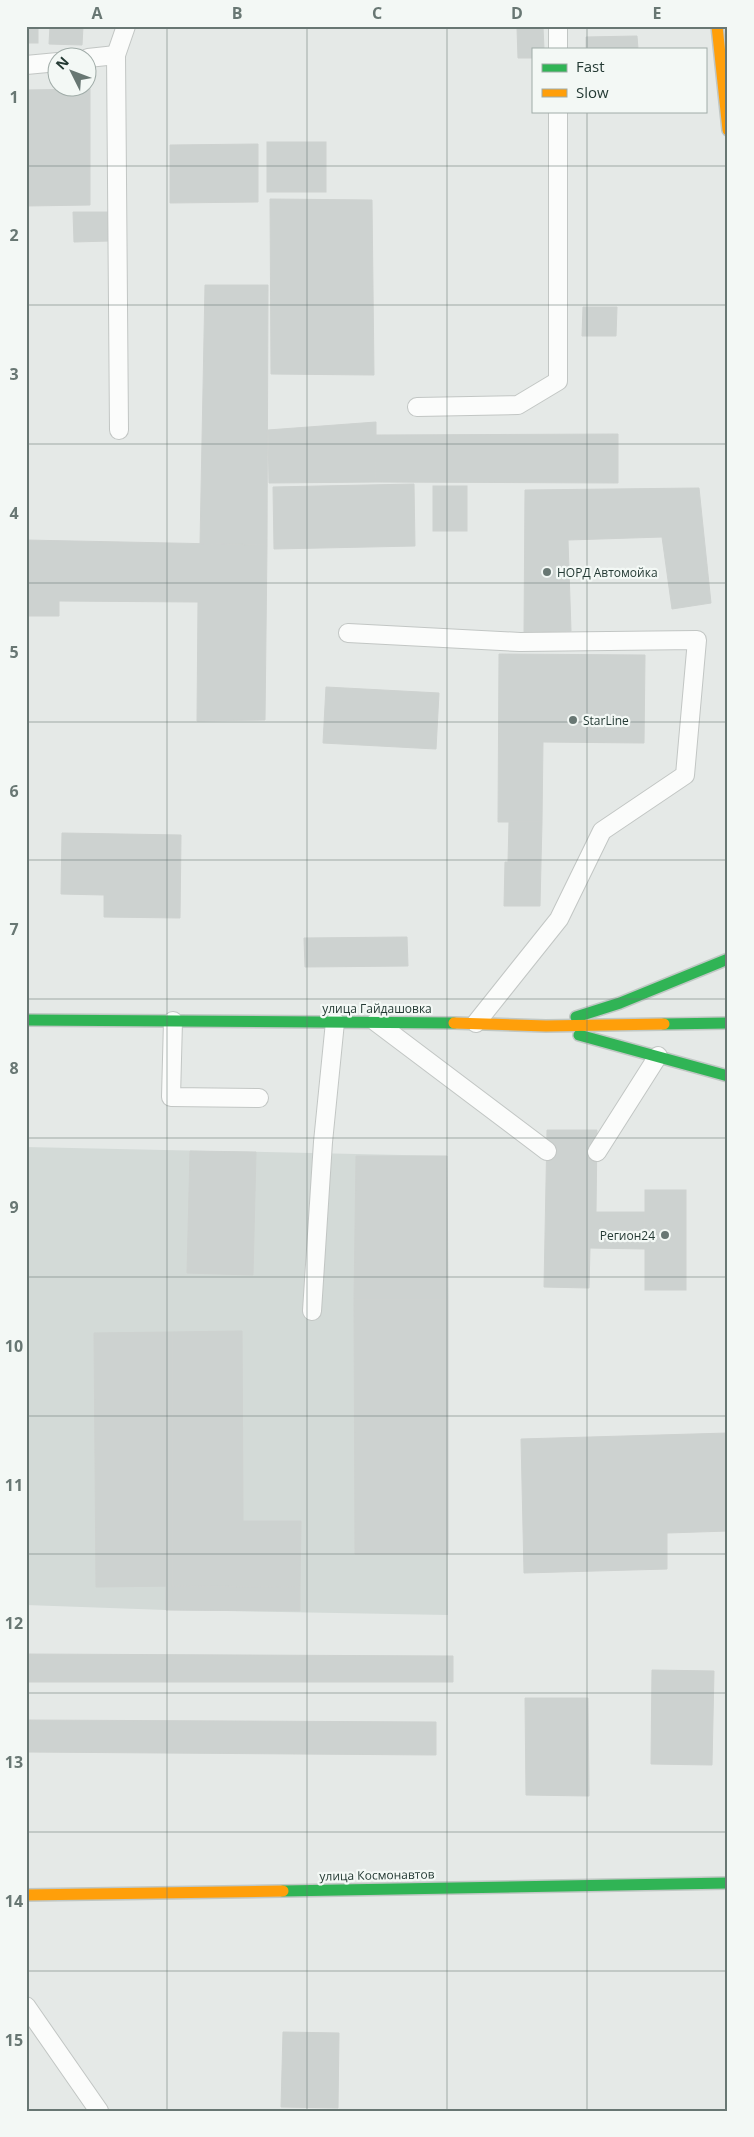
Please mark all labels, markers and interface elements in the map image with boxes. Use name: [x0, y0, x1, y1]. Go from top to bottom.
text: A: [91, 2, 103, 24]
text: B: [232, 2, 242, 24]
text: C: [372, 2, 382, 24]
text: D: [511, 2, 523, 24]
text: E: [653, 2, 662, 24]
north arrow: [48, 48, 98, 98]
legend: [532, 48, 706, 112]
text: N: [51, 52, 73, 74]
text: Fast: [576, 56, 605, 76]
text: Slow: [576, 82, 609, 102]
text: 1: [9, 86, 19, 108]
text: 2: [9, 224, 19, 246]
text: 3: [9, 363, 19, 385]
text: 4: [9, 502, 19, 524]
place label: НОРД Автомойка: [557, 564, 658, 581]
marker: НОРД Автомойка: [541, 566, 553, 578]
text: 5: [9, 641, 19, 663]
place label: StarLine: [583, 712, 629, 729]
marker: StarLine: [567, 714, 579, 726]
text: 6: [9, 780, 19, 802]
text: 7: [9, 918, 19, 940]
street label: улица Гайдашовка: [322, 1000, 432, 1017]
text: 8: [9, 1057, 19, 1079]
text: 9: [9, 1196, 19, 1218]
place label: Регион24: [600, 1227, 655, 1244]
marker: Регион24: [659, 1229, 671, 1241]
text: 10: [5, 1335, 23, 1357]
text: 11: [5, 1474, 23, 1496]
text: 12: [5, 1612, 23, 1634]
text: 13: [5, 1751, 23, 1773]
street label: улица Космонавтов: [319, 1865, 435, 1885]
text: 14: [5, 1890, 23, 1912]
text: 15: [5, 2029, 23, 2051]

